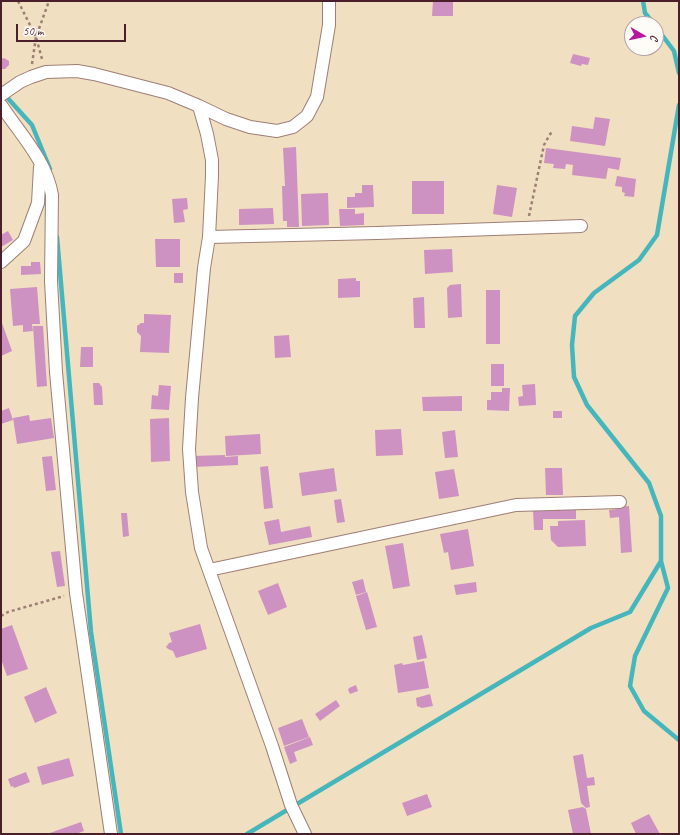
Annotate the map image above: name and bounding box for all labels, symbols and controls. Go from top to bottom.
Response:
scale bar [18,16,128,42]
north arrow [624,16,664,56]
text: 50 m [23,23,43,39]
text: С [648,34,662,41]

